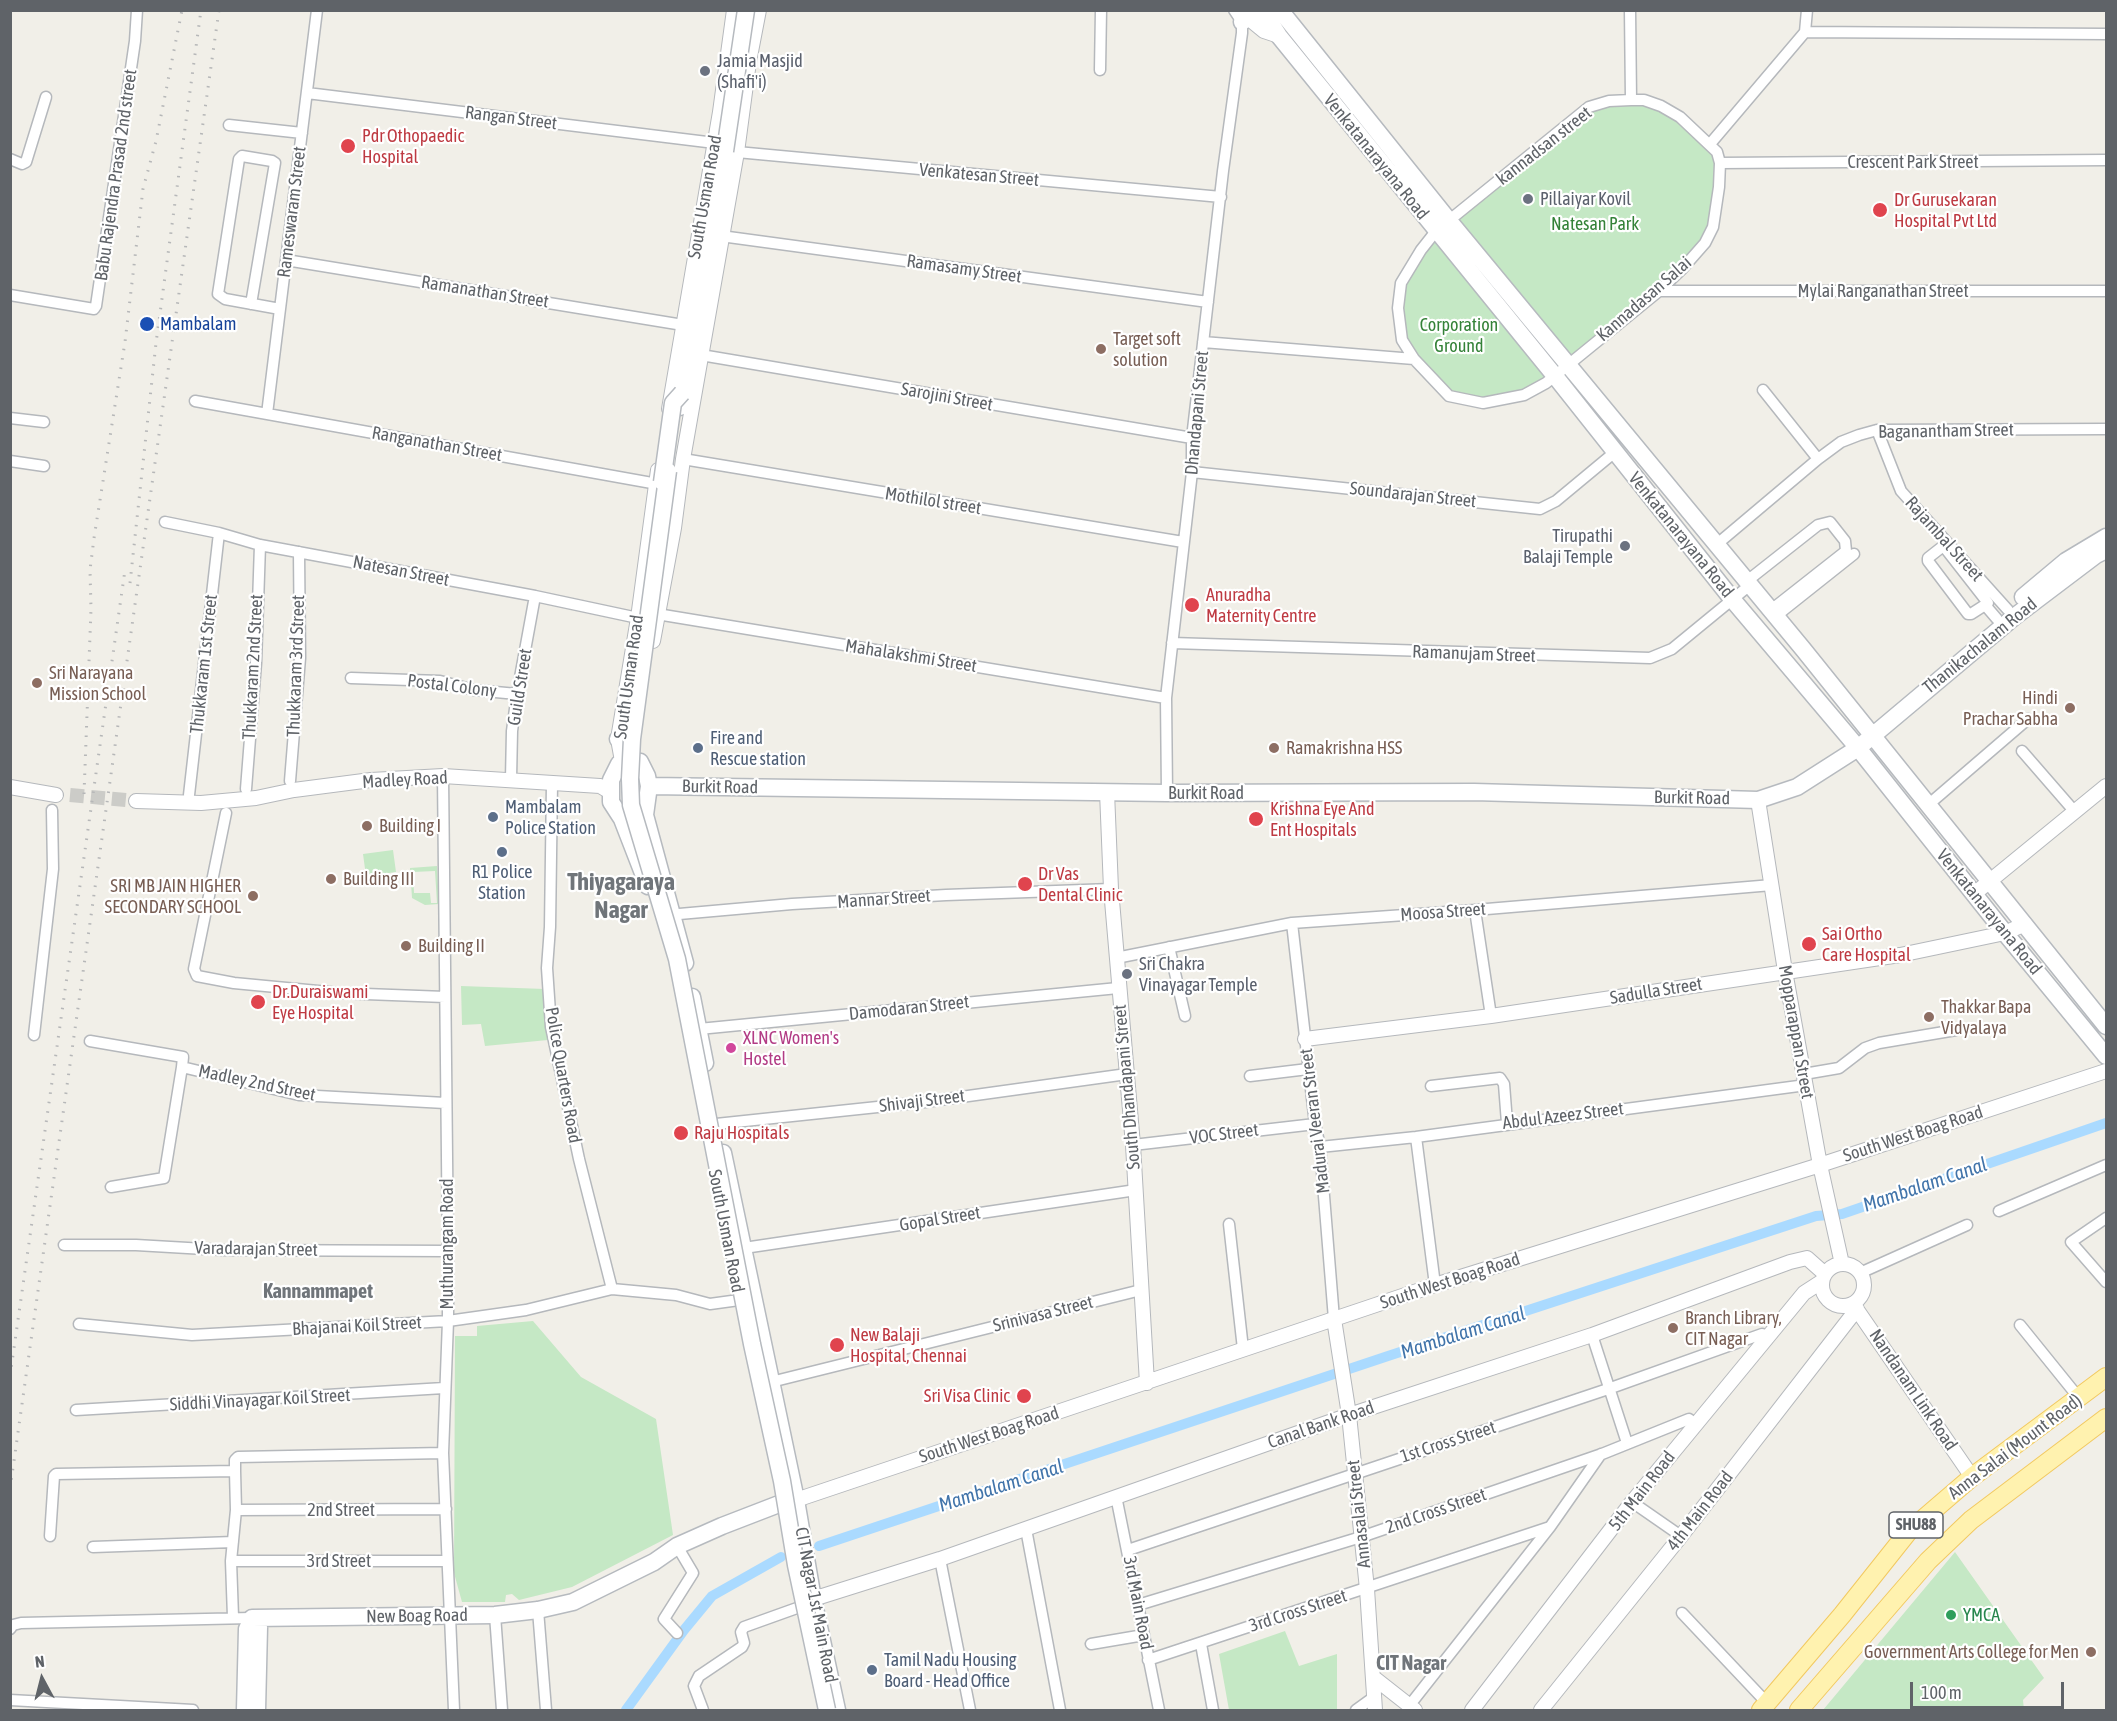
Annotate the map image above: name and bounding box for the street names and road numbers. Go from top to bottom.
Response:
street label: Babu Rajendra Prasad 2nd street [90,68,142,282]
street label: Venkatanarayana Road [1319,90,1433,224]
street label: Rangan Street [464,102,558,134]
street label: kannadsan street [1492,102,1596,190]
street label: South Usman Road [684,134,726,260]
street label: Rameswaram Street [273,145,311,279]
street label: Crescent Park Street [1847,151,1979,173]
street label: Venkatesan Street [918,159,1040,191]
street label: Ramasamy Street [905,250,1023,288]
street label: Kannadasan Salai [1592,252,1696,346]
street label: Ramanathan Street [420,271,550,313]
street label: Mylai Ranganathan Street [1797,280,1969,302]
street label: Dhandapani Street [1181,350,1213,476]
street label: Sarojini Street [899,378,995,416]
street label: Baganantham Street [1878,419,2014,443]
street label: Ranganathan Street [370,422,504,466]
street label: Venkatanarayana Road [1624,468,1738,602]
street label: Soundarajan Street [1349,478,1477,512]
street label: Mothilol street [883,483,983,519]
street label: Rajambal Street [1900,492,1988,586]
street label: Natesan Street [351,551,451,591]
street label: Thukkaram 1st Street [186,593,222,735]
street label: Thanikachalam Road [1919,593,2041,699]
street label: Thukkaram 2nd Street [238,594,268,740]
street label: Thukkaram 3rd Street [283,595,309,737]
street label: South Usman Road [610,614,648,740]
street label: Mahalakshmi Street [844,635,978,677]
street label: Ramanujam Street [1412,641,1536,667]
street label: Guild Street [503,647,537,727]
street label: Postal Colony [406,670,498,702]
street label: Madley Road [362,767,448,793]
street label: Burkit Road [682,776,758,798]
street label: Burkit Road [1168,782,1244,804]
street label: Burkit Road [1654,787,1730,809]
street label: Venkatanarayana Road [1932,845,2046,979]
street label: Mannar Street [837,885,931,913]
street label: Moosa Street [1400,898,1486,926]
street label: Mopparappan Street [1774,963,1818,1101]
street label: Sadulla Street [1608,973,1704,1009]
street label: Damodaran Street [848,991,970,1025]
street label: South Dhandapani Street [1109,1004,1145,1170]
street label: Police Quarters Road [540,1005,586,1145]
street label: Madurai Veeran Street [1295,1047,1335,1195]
street label: Madley 2nd Street [197,1060,317,1106]
street label: Shivaji Street [878,1085,966,1117]
street label: Abdul Azeez Street [1501,1098,1625,1134]
street label: South West Boag Road [1840,1101,1986,1167]
street label: VOC Street [1188,1119,1260,1149]
street label: South Usman Road [703,1168,749,1294]
street label: Muthurangam Road [436,1179,458,1309]
street label: Gopal Street [898,1202,982,1236]
street label: Varadarajan Street [194,1237,318,1261]
street label: South West Boag Road [1377,1248,1523,1314]
street label: Srinivasa Street [991,1291,1095,1337]
street label: Bhajanai Koil Street [292,1312,422,1340]
street label: Nandanam Link Road [1864,1325,1962,1455]
street label: Siddhi Vinayagar Koil Street [169,1384,351,1416]
street label: Anna Salai (Mount Road) [1944,1390,2086,1504]
street label: Canal Bank Road [1265,1397,1377,1453]
street label: South West Boag Road [916,1402,1062,1468]
street label: 1st Cross Street [1398,1416,1498,1468]
street label: 5th Main Road [1604,1447,1680,1535]
street label: Annasalai Street [1343,1459,1375,1569]
street label: 4th Main Road [1662,1467,1738,1555]
street label: 2nd Cross Street [1383,1484,1489,1538]
street label: 2nd Street [307,1499,375,1521]
road number: SHU88 [1889,1512,1943,1538]
street label: CIT Nagar 1st Main Road [790,1525,842,1685]
street label: 3rd Street [307,1550,371,1572]
street label: 3rd Main Road [1118,1554,1158,1652]
street label: 3rd Cross Street [1246,1585,1350,1637]
street label: New Boag Road [366,1604,468,1628]

